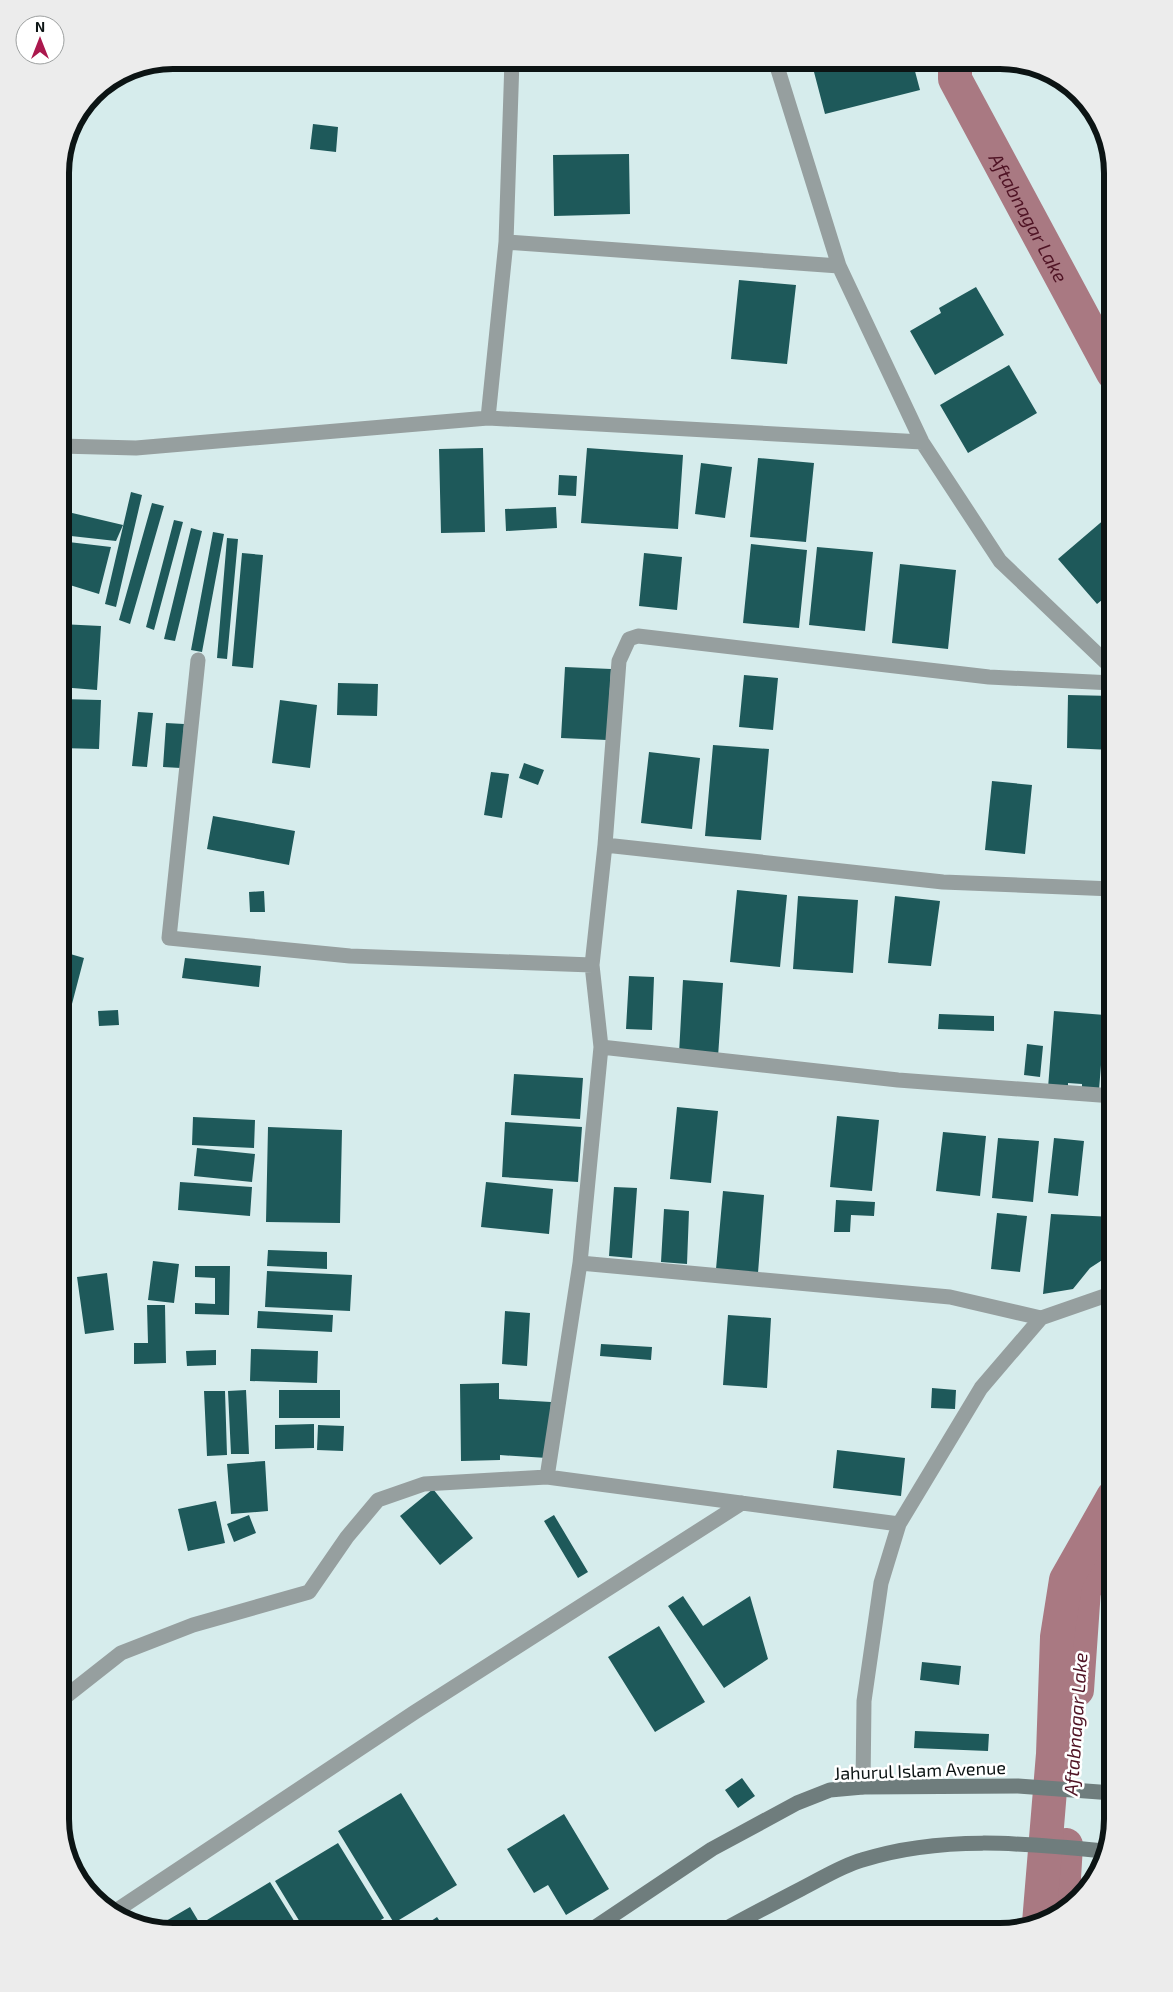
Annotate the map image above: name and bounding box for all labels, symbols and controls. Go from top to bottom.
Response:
north arrow [15,15,65,65]
text: N [35,18,45,35]
water label: Aftabnagar Lake [985,148,1073,286]
water label: Aftabnagar Lake [1058,1652,1091,1797]
street label: Jahurul Islam Avenue [834,1756,1006,1784]

